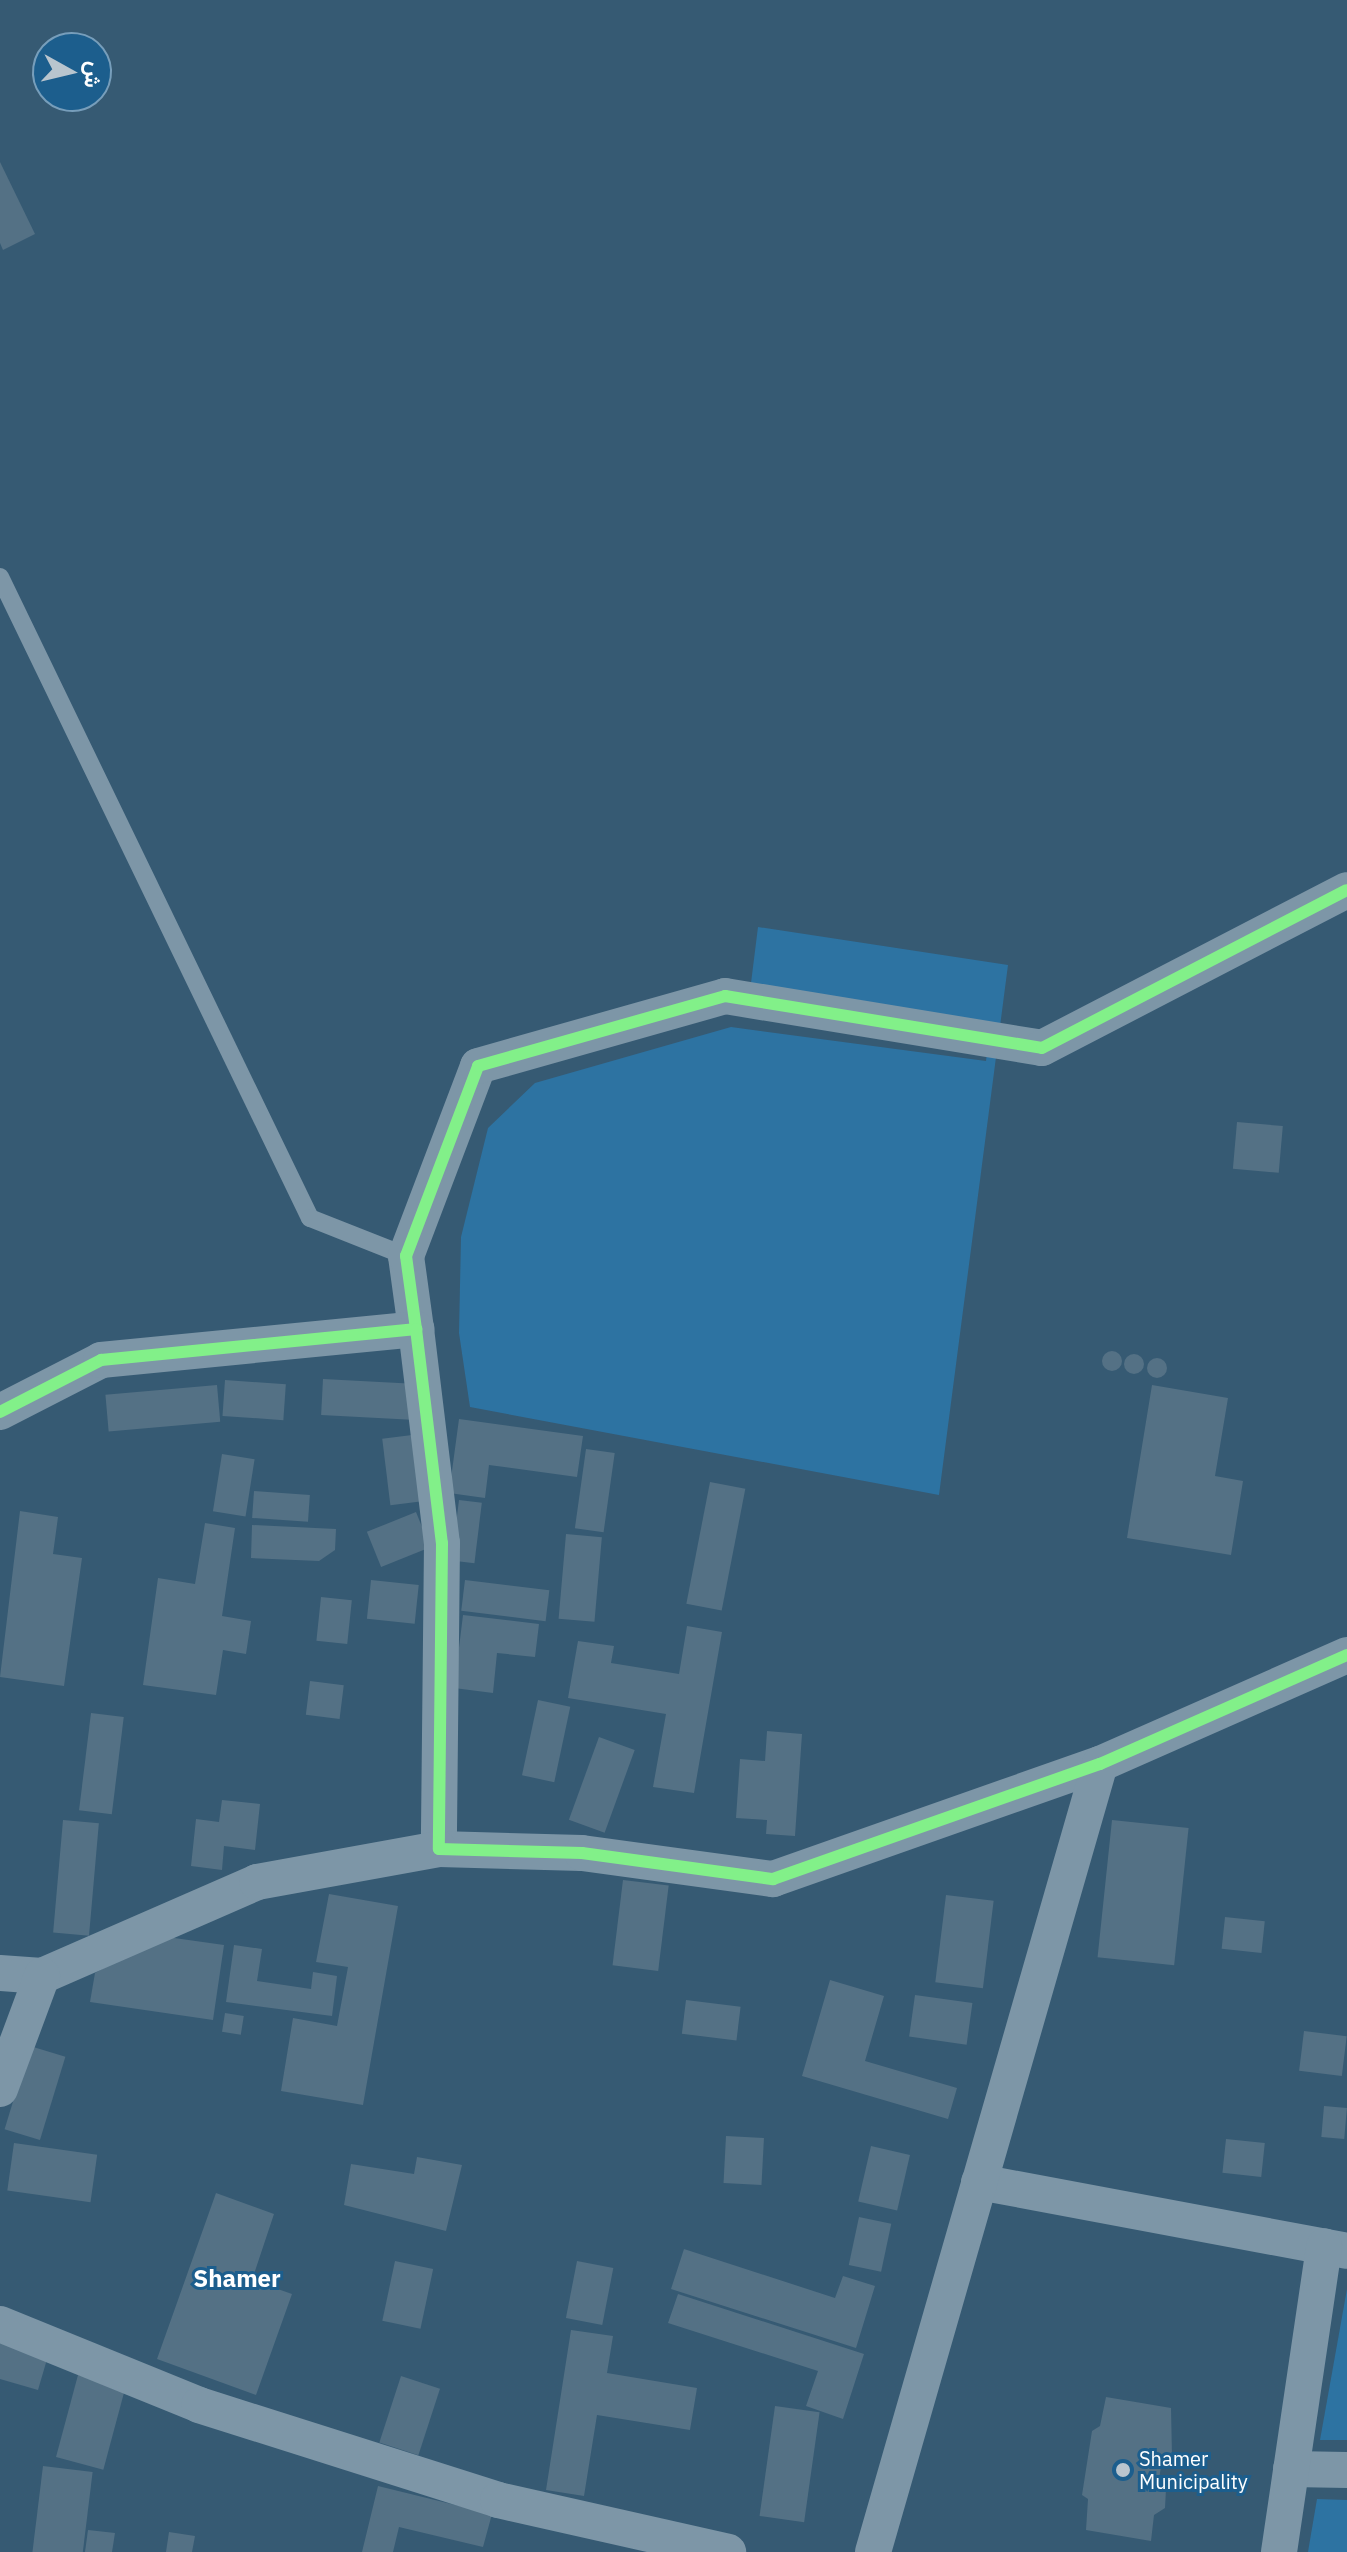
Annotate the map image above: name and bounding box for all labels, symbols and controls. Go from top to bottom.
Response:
north arrow [32,32,112,112]
text: ش [78,60,110,90]
district label: Shamer [193,2265,281,2293]
place label: Shamer Municipality [1139,2446,1248,2493]
marker: Shamer Municipality [1114,2461,1132,2479]

